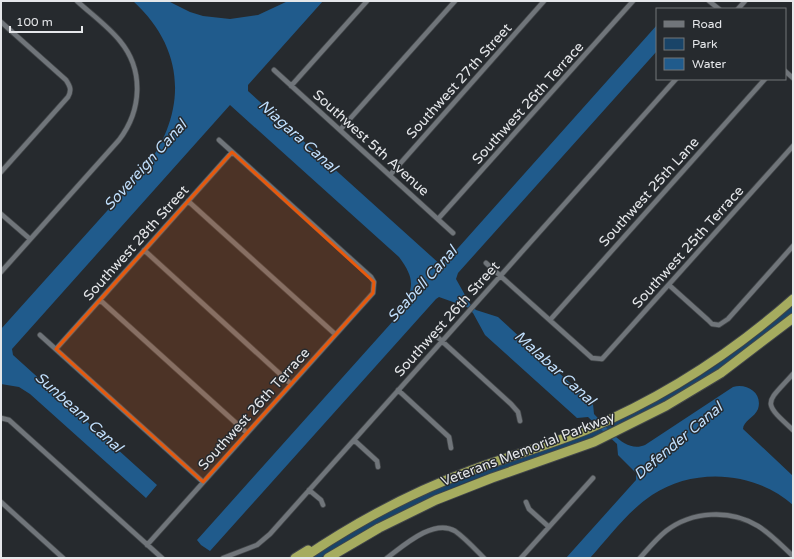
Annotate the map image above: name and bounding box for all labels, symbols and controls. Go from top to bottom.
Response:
scale bar [10,8,82,34]
legend [656,8,786,80]
text: 100 m [16,15,53,29]
text: Road [692,17,722,31]
street label: Southwest 27th Street [403,19,516,142]
text: Park [692,37,718,51]
street label: Southwest 26th Terrace [469,38,587,168]
text: Water [692,57,727,71]
street label: Southwest 5th Avenue [309,86,433,200]
water label: Niagara Canal [255,96,343,178]
water label: Sovereign Canal [100,115,192,214]
street label: Southwest 25th Lane [595,134,703,250]
street label: Southwest 28th Street [80,181,193,304]
street label: Southwest 25th Terrace [629,182,747,312]
water label: Seabell Canal [383,241,462,326]
street label: Southwest 26th Street [391,257,504,380]
water label: Malabar Canal [511,327,601,411]
street label: Southwest 26th Terrace [195,344,313,474]
water label: Sunbeam Canal [32,368,128,458]
water label: Defender Canal [630,397,728,483]
street label: Veterans Memorial Parkway [439,408,618,490]

